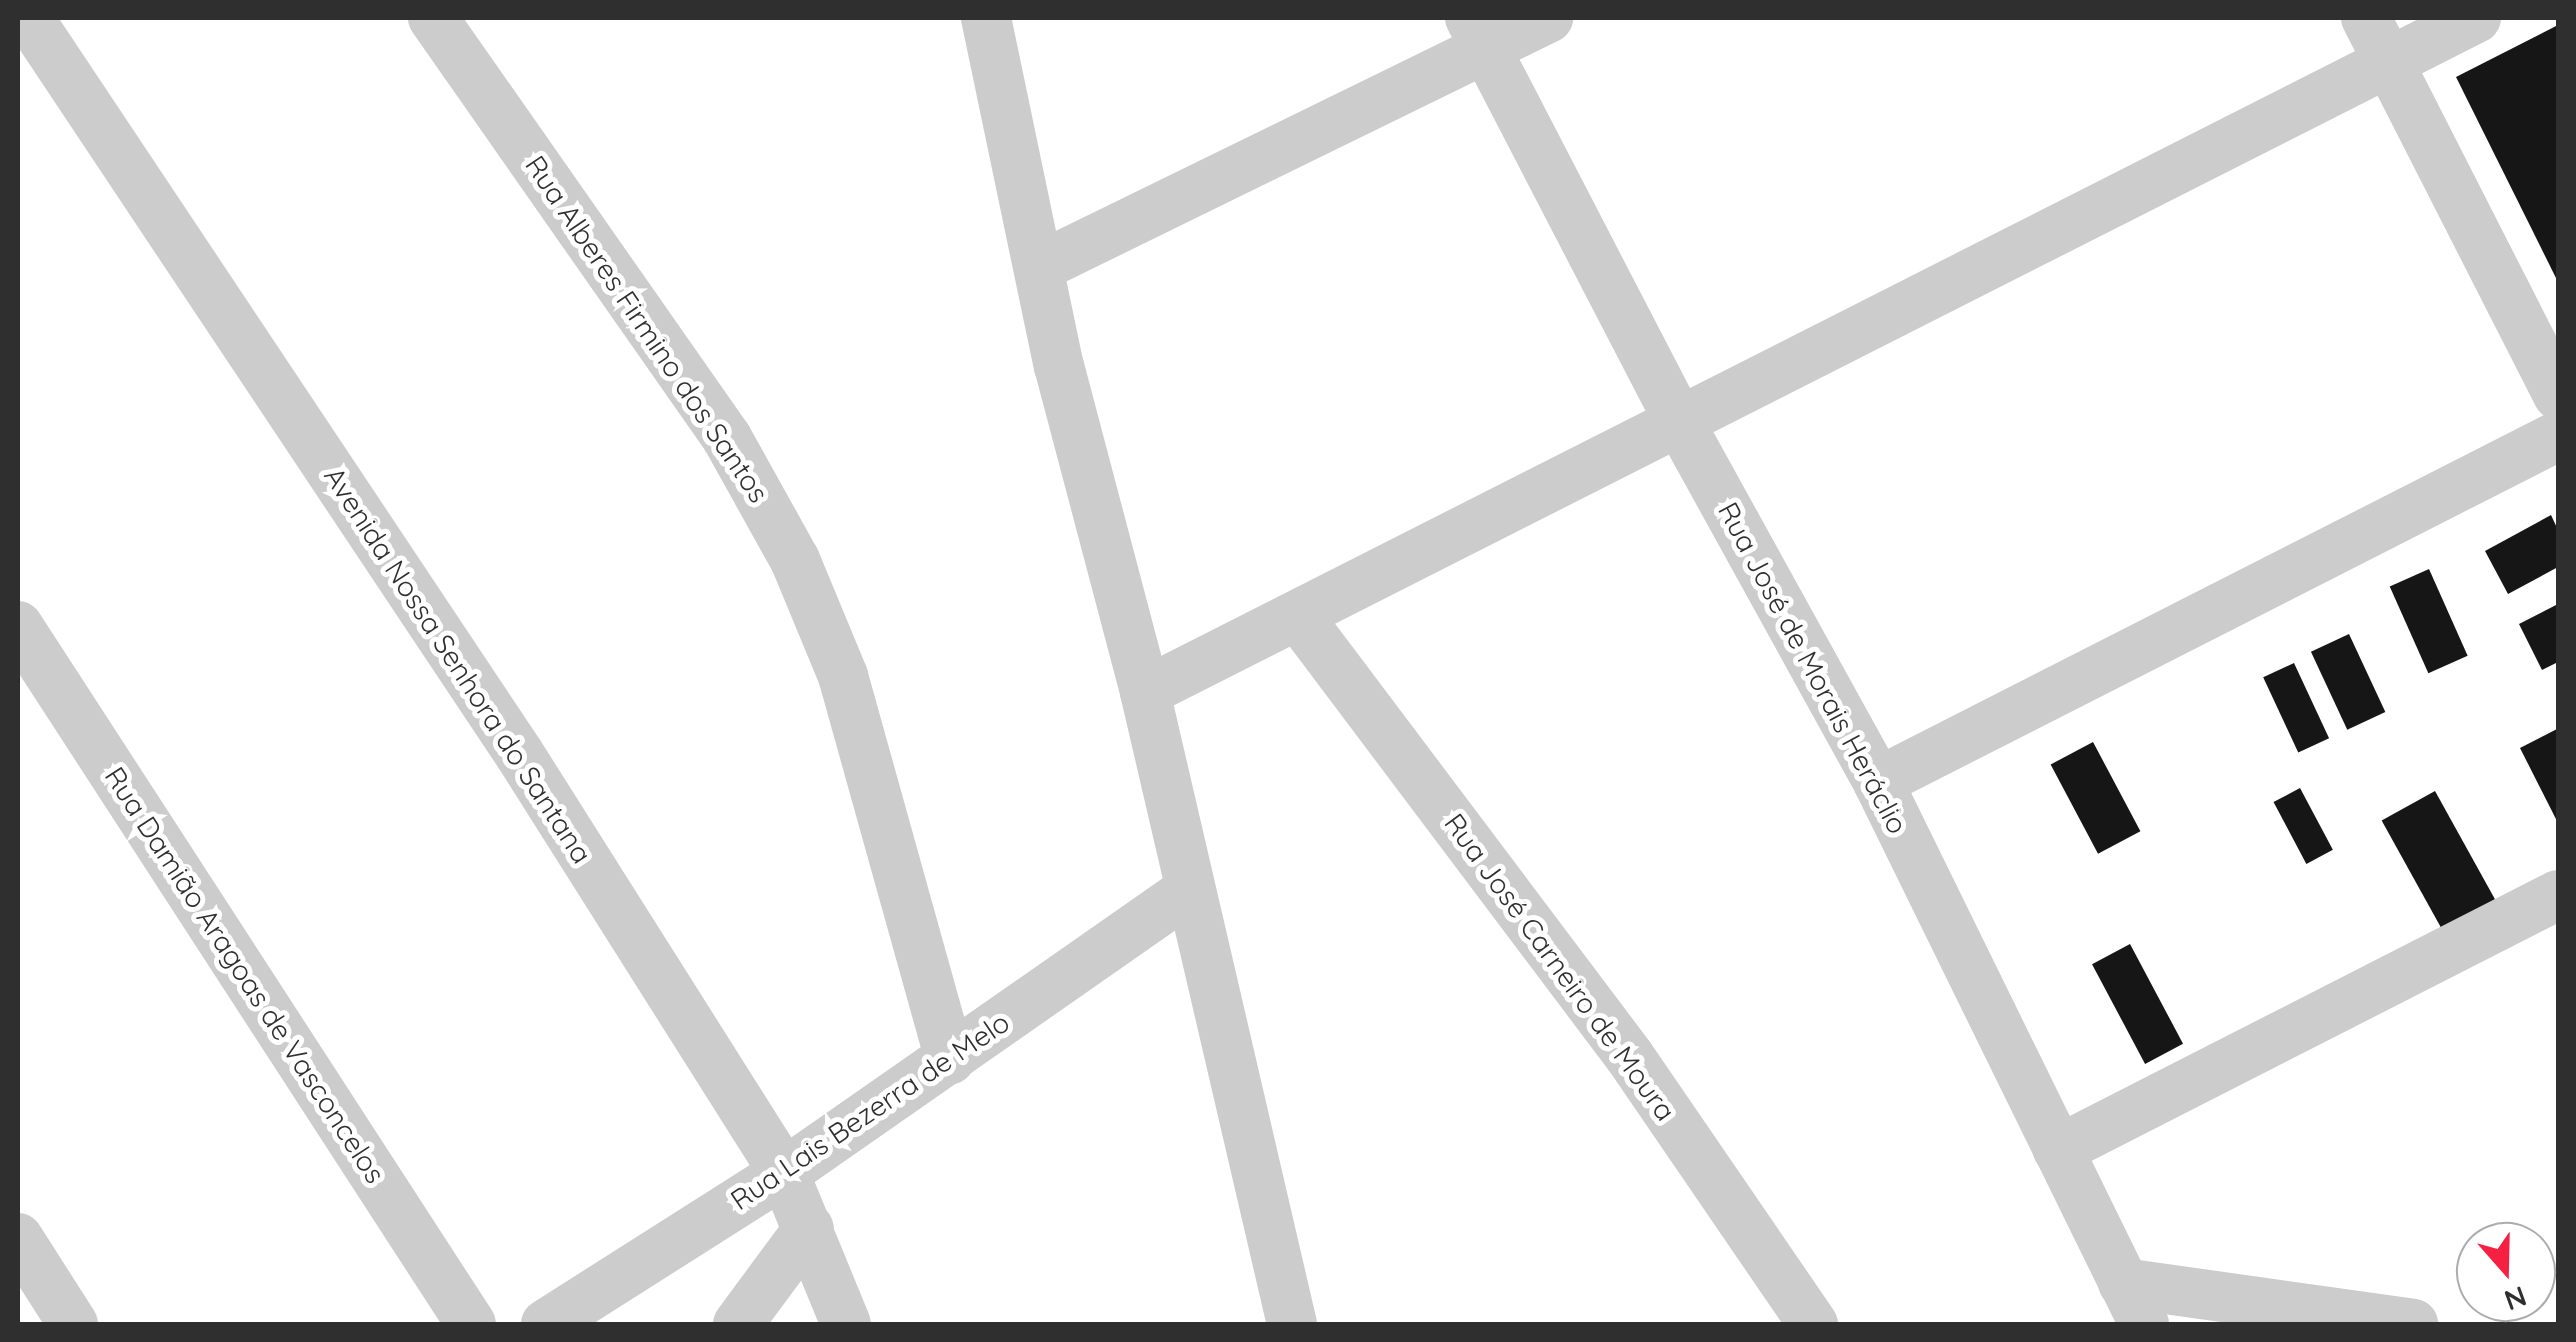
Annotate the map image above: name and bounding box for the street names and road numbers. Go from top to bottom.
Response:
street label: Rua Alberes Firmino dos Santos [518,149,776,509]
street label: Avenida Nossa Senhora do Santana [317,461,599,869]
street label: Rua José de Morais Heráclio [1711,497,1915,839]
street label: Rua Damião Aragoas de Vasconcelos [98,761,392,1189]
street label: Rua José Carneiro de Moura [1437,807,1683,1127]
street label: Rua Lais Bezerra de Melo [724,1005,1016,1217]

